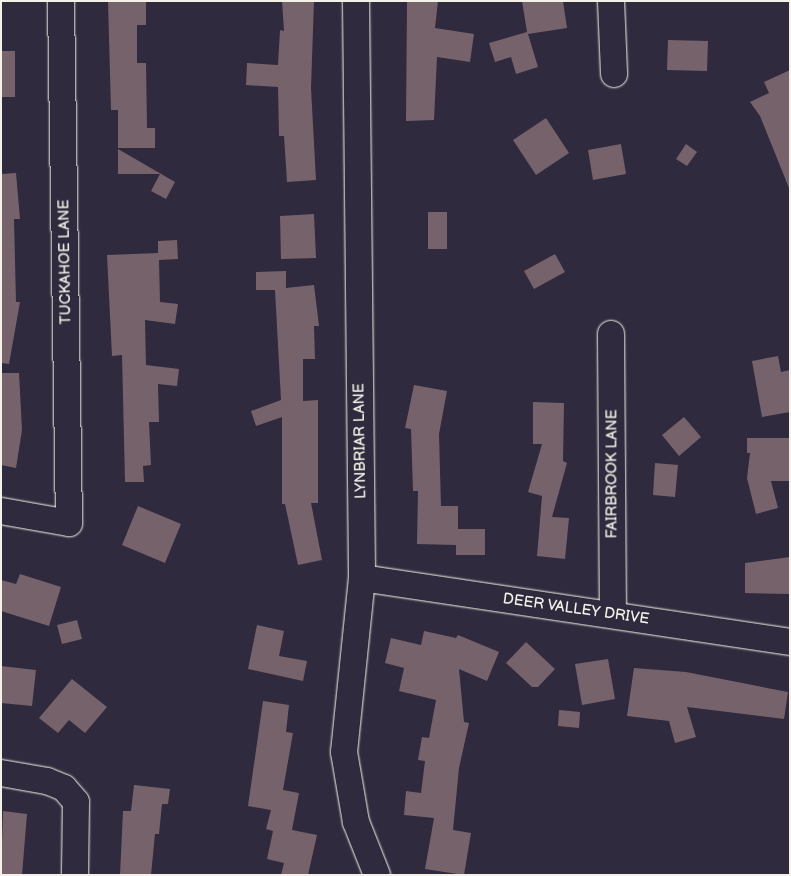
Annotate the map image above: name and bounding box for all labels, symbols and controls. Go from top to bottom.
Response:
street label: TUCKAHOE LANE [55,199,75,325]
street label: LYNBRIAR LANE [350,383,370,499]
street label: FAIRBROOK LANE [603,409,621,539]
street label: DEER VALLEY DRIVE [501,590,651,628]

